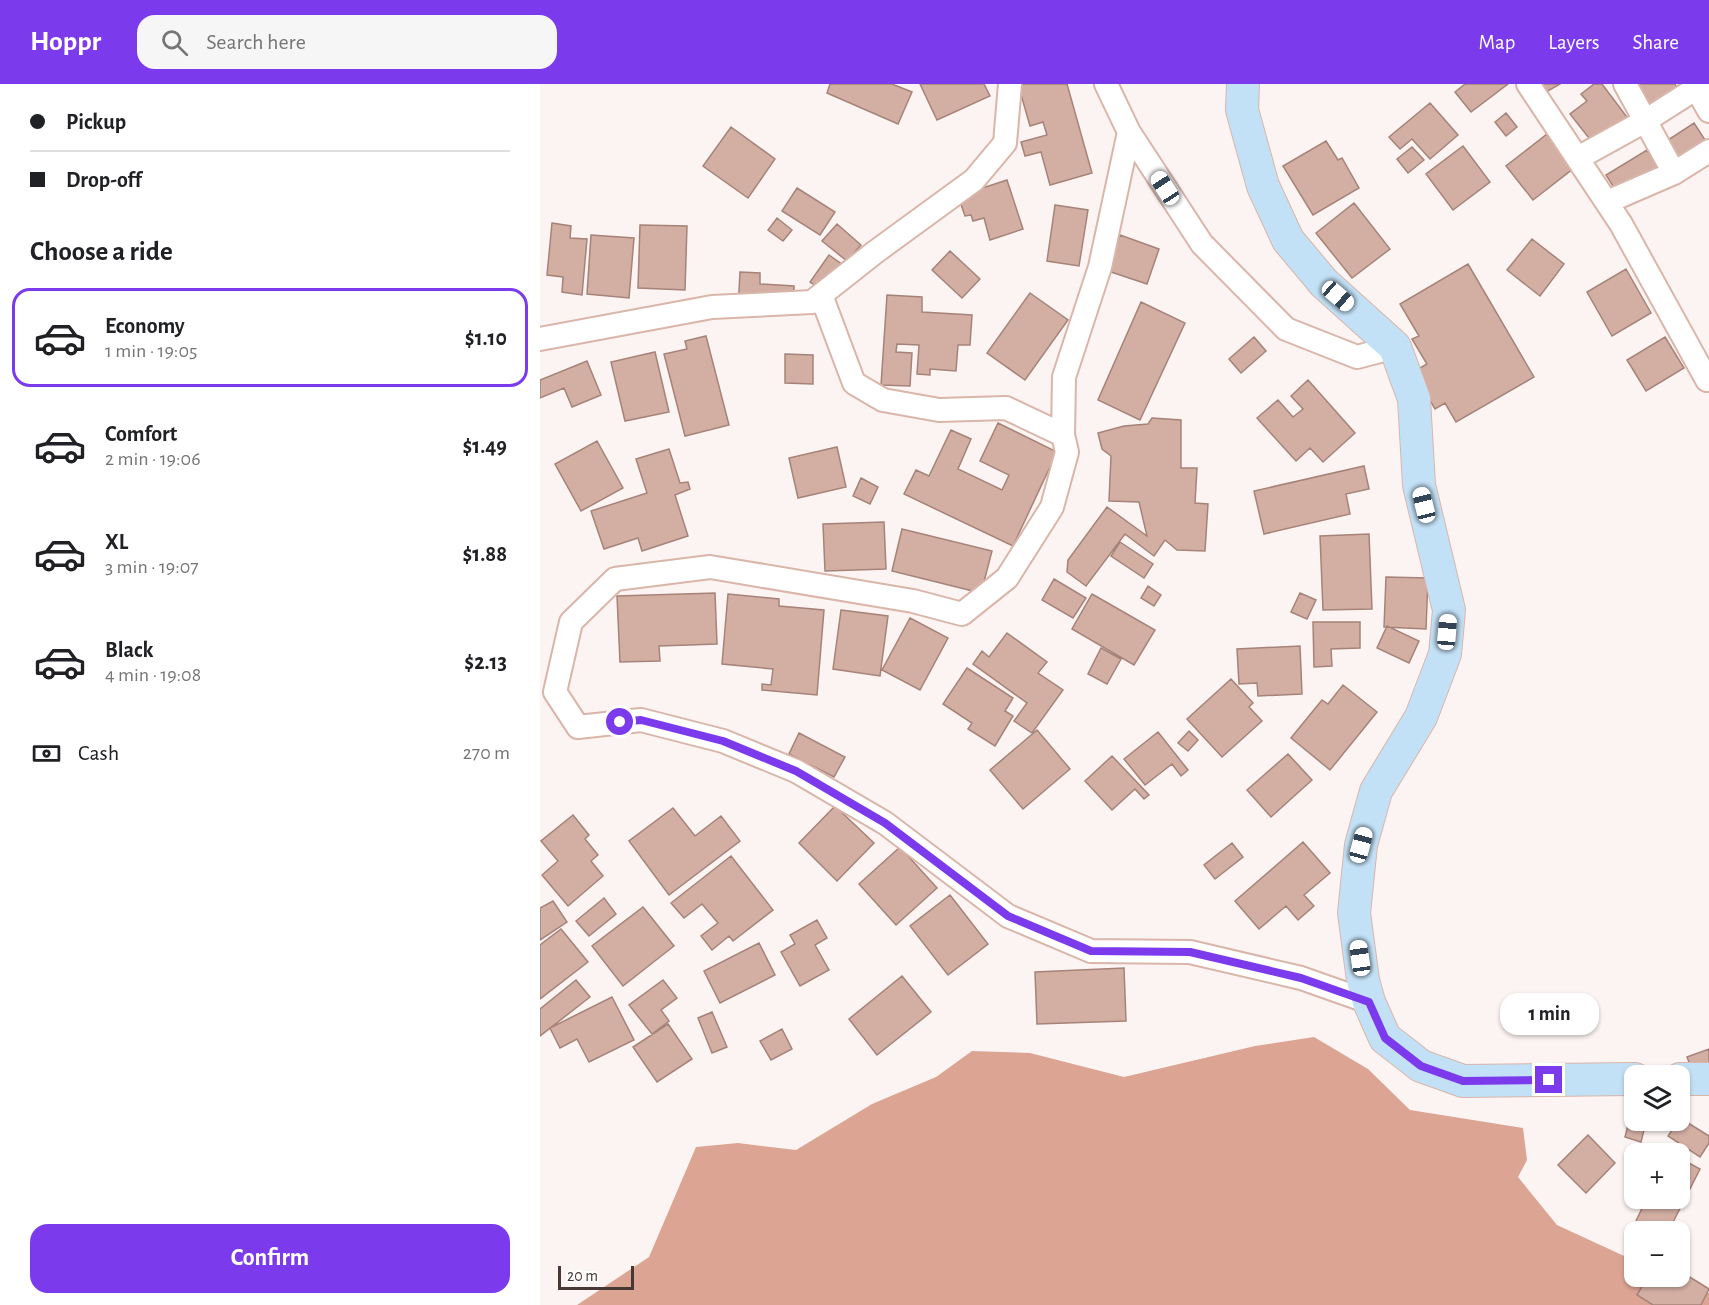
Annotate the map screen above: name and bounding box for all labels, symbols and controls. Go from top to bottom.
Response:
search box [137,15,557,69]
icon: search [158,26,191,59]
text: Hoppr [30,28,101,56]
text: Search here [206,31,306,53]
text: Map [1479,32,1515,53]
text: Layers [1548,32,1599,53]
text: Share [1632,32,1679,53]
text: Pickup [66,111,126,133]
car [1148,168,1182,208]
text: Drop-off [66,169,142,191]
text: Choose a ride [30,238,173,265]
car [1319,277,1357,315]
icon: car [33,311,87,365]
text: Economy [105,315,185,337]
text: $1.10 [465,327,507,349]
text: 1 min · 19:05 [105,341,197,361]
icon: car [33,419,87,473]
text: Comfort [105,423,177,445]
text: $1.49 [462,435,507,457]
text: 2 min · 19:06 [105,449,201,469]
car [1411,485,1437,525]
icon: car [33,527,87,581]
text: XL [105,531,128,553]
text: $1.88 [462,543,507,565]
text: 3 min · 19:07 [105,557,199,577]
car [1436,613,1458,651]
icon: car [33,635,87,689]
text: Black [105,639,153,661]
text: $2.13 [464,651,507,673]
text: 4 min · 19:08 [105,665,201,685]
route start [606,708,633,735]
icon: cash [30,737,63,770]
text: Cash [78,742,119,764]
text: 270 m [463,743,510,763]
car [1348,825,1374,865]
car [1349,939,1371,977]
callout: 1 min [1500,993,1598,1035]
text: 1 min [1528,1004,1571,1024]
map controls [1624,1065,1690,1287]
button: layers [1624,1065,1690,1131]
route end [1535,1066,1562,1093]
button: + [1624,1143,1690,1209]
button: − [1624,1221,1690,1287]
button: Confirm [30,1224,510,1293]
scale bar [558,1263,634,1290]
text: 20 m [567,1268,598,1284]

